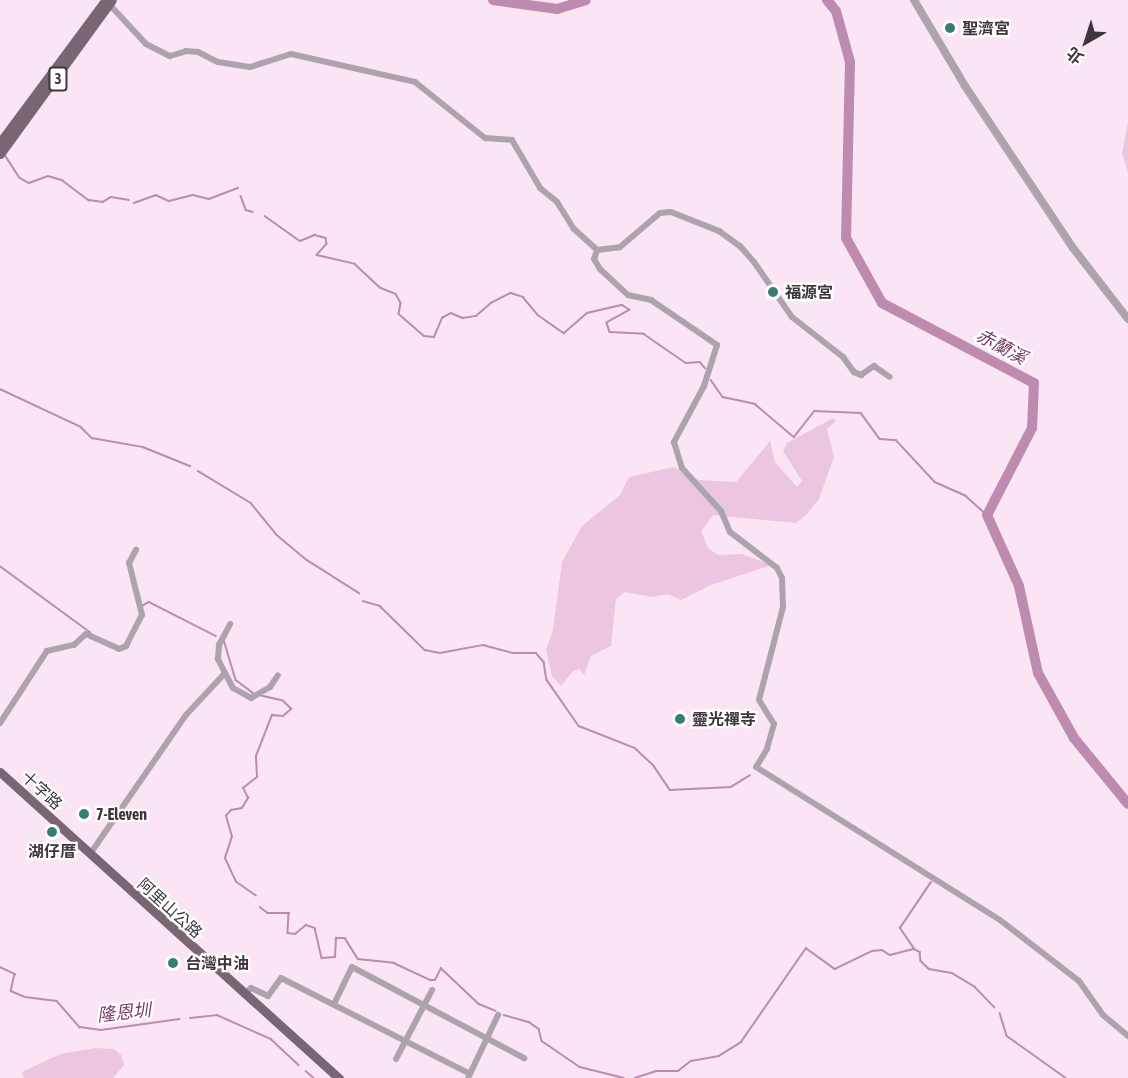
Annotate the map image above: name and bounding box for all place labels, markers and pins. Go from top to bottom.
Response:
place label: 聖濟宮 [962,18,1010,38]
marker: 聖濟宮 [943,21,957,35]
place label: 福源宮 [785,282,833,302]
marker: 福源宮 [766,285,780,299]
place label: 靈光禪寺 [692,709,756,729]
marker: 靈光禪寺 [673,712,687,726]
place label: 7-Eleven [96,804,147,824]
marker: 7-Eleven [77,807,91,821]
marker: 湖仔厝 [45,825,59,839]
place label: 湖仔厝 [28,841,76,861]
place label: 台灣中油 [185,953,249,973]
marker: 台灣中油 [166,956,180,970]

